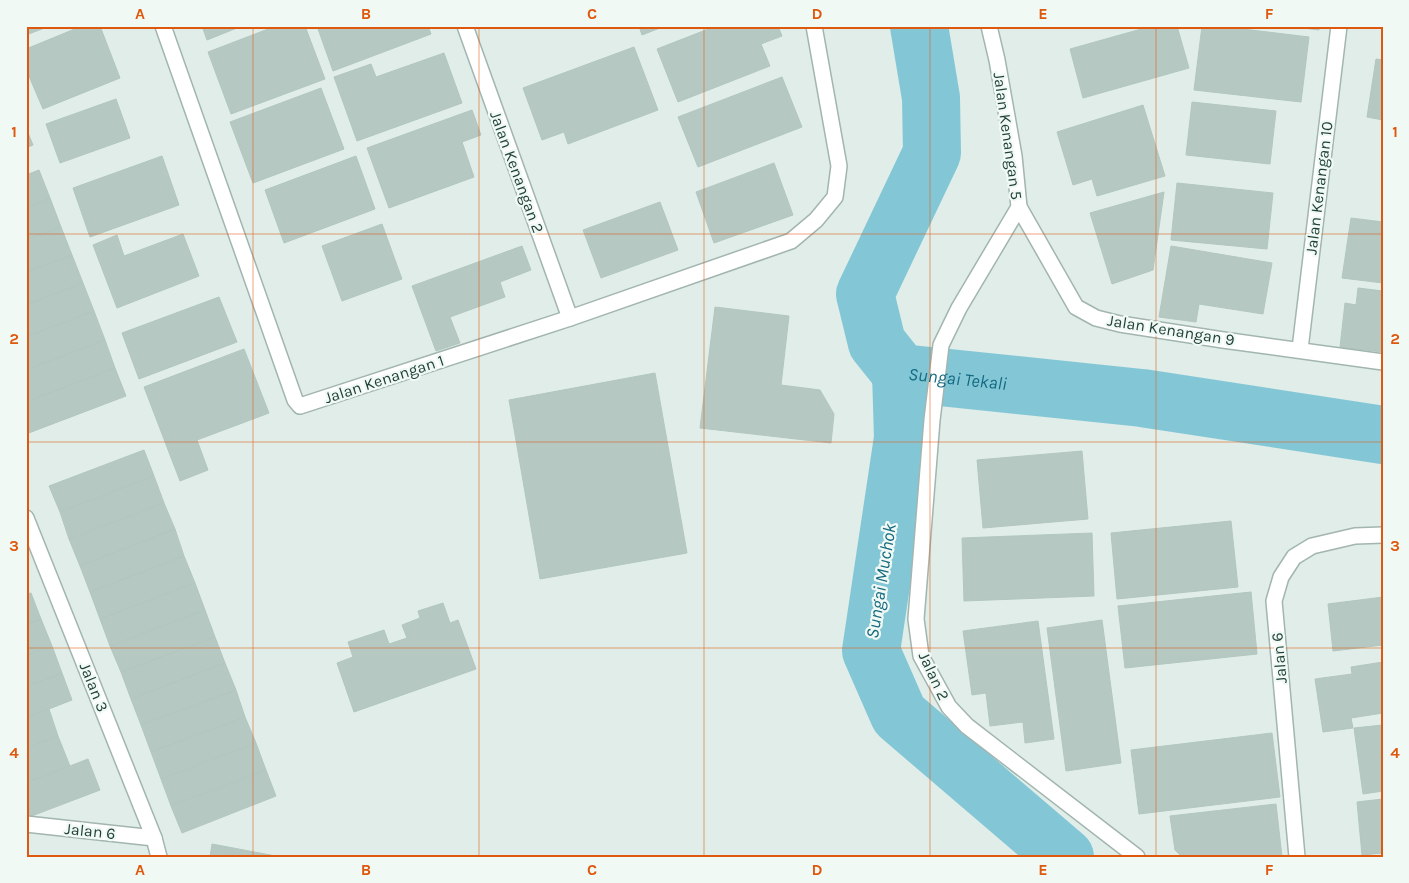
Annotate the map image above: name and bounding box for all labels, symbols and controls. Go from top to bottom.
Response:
text: A [135,4,145,23]
text: B [361,4,371,23]
text: C [587,4,597,23]
text: D [812,4,823,23]
text: E [1038,4,1048,23]
text: F [1265,4,1274,23]
street label: Jalan Kenangan 5 [990,71,1026,201]
street label: Jalan Kenangan 2 [486,108,548,236]
street label: Jalan Kenangan 10 [1301,120,1337,256]
text: 1 [11,122,17,141]
text: 1 [1392,122,1398,141]
street label: Jalan Kenangan 9 [1106,311,1236,349]
text: 2 [9,329,19,348]
text: 2 [1390,329,1400,348]
street label: Jalan Kenangan 1 [322,351,446,407]
water label: Sungai Tekali [907,363,1008,395]
water label: Sungai Muchok [861,521,901,640]
text: 3 [9,536,19,555]
text: 3 [1390,536,1400,555]
street label: Jalan 6 [1267,632,1291,684]
street label: Jalan 2 [915,649,953,703]
street label: Jalan 3 [76,660,112,714]
text: 4 [9,743,19,762]
text: 4 [1390,743,1400,762]
street label: Jalan 6 [64,819,116,843]
text: A [135,860,145,879]
text: B [361,860,371,879]
text: C [587,860,597,879]
text: D [812,860,823,879]
text: E [1038,860,1048,879]
text: F [1265,860,1274,879]

